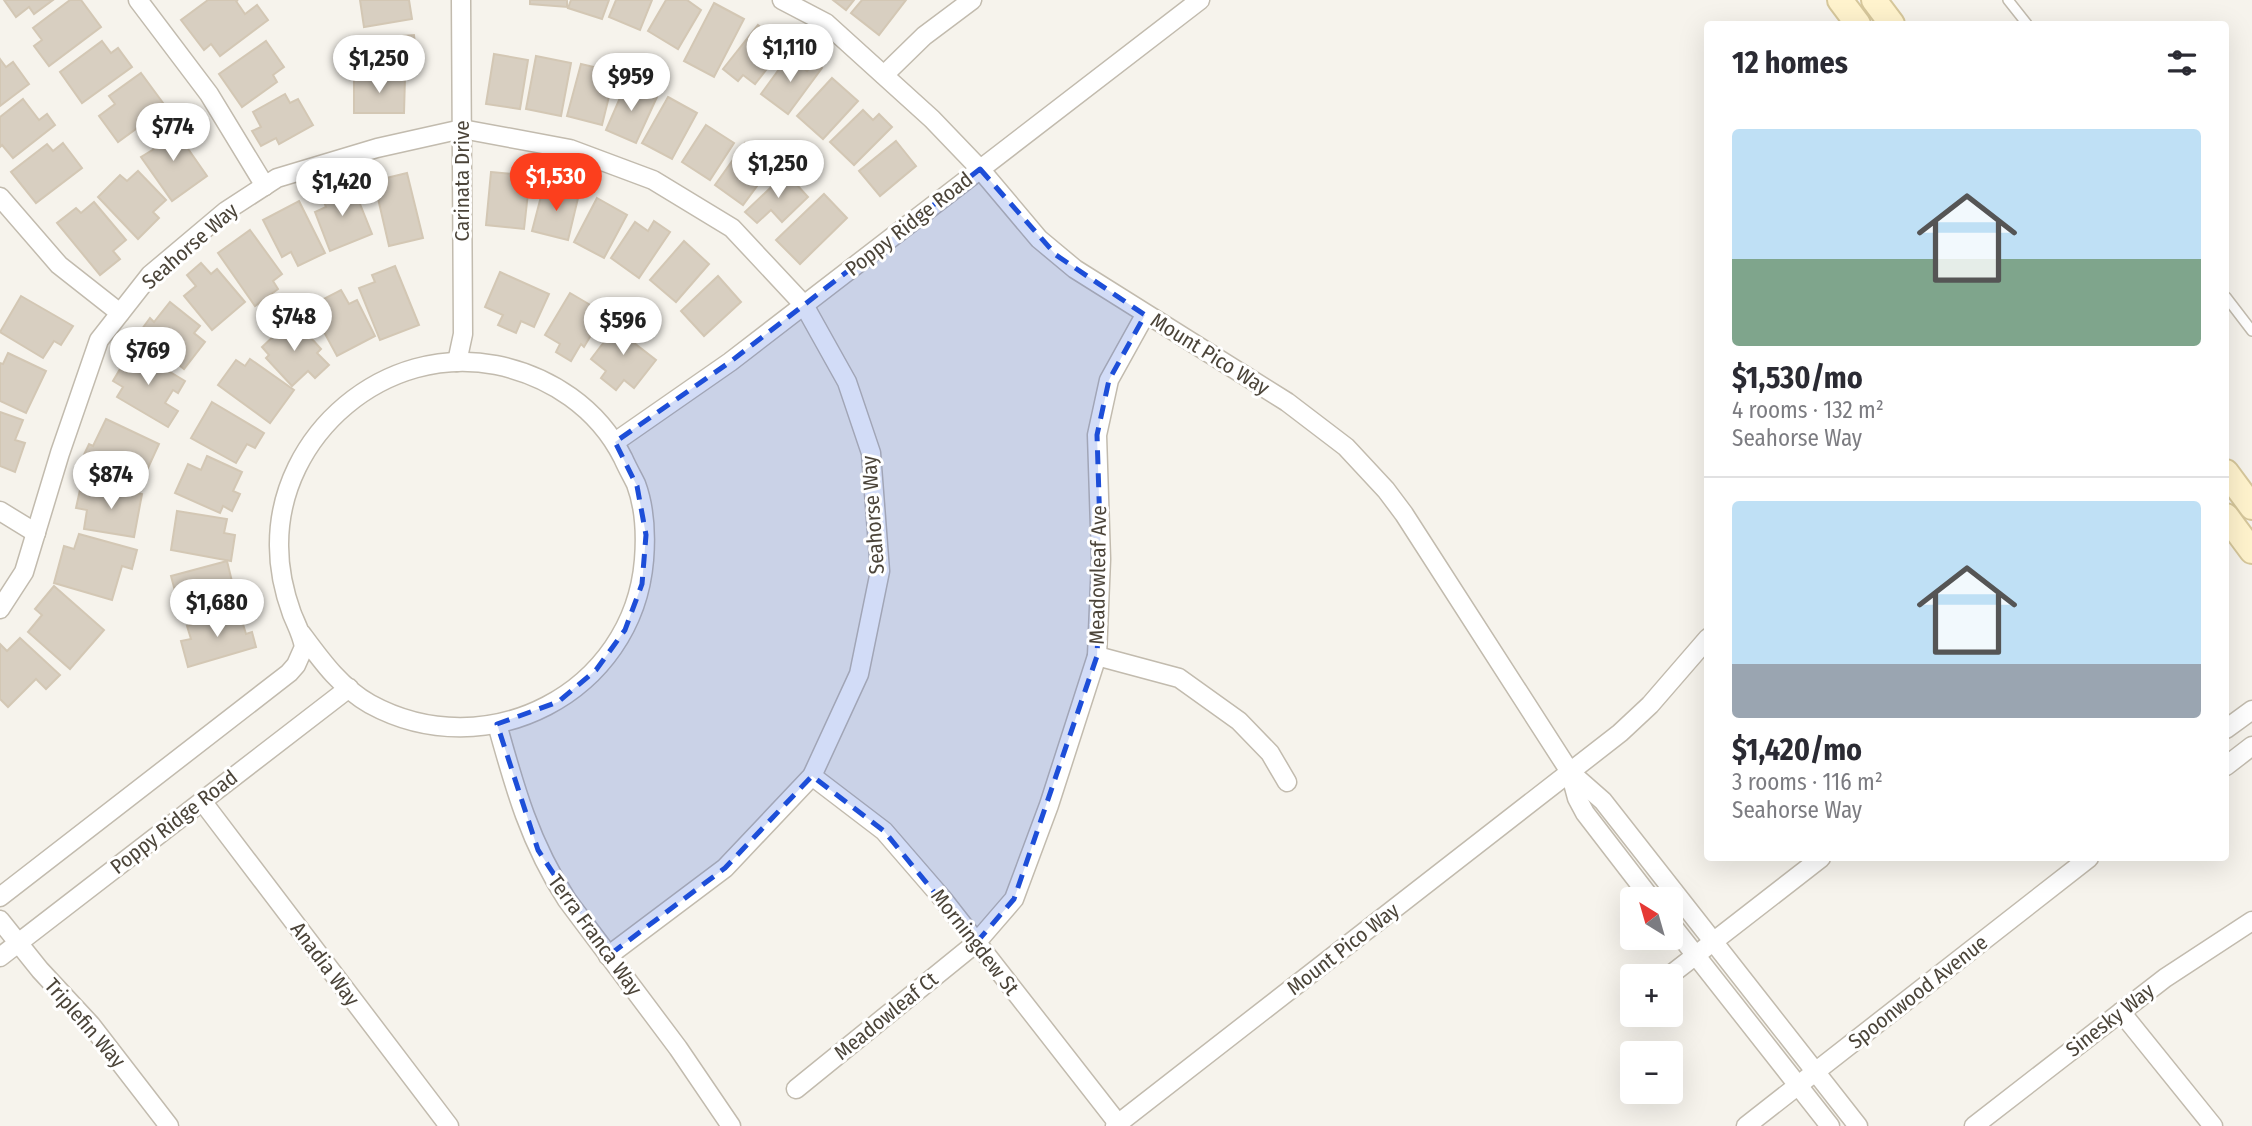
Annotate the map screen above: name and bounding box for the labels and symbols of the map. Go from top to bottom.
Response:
pin: $1,110 [733,24,847,84]
pin: $1,250 [322,36,436,95]
pin: $959 [590,54,672,113]
pin: $774 [132,104,214,163]
street label: Carinata Drive [449,120,475,242]
pin: $1,250 [721,140,835,200]
pin: $1,530 [499,154,613,213]
pin: $1,420 [285,158,399,218]
street label: Poppy Ridge Road [840,166,978,282]
street label: Seahorse Way [137,197,244,295]
pin: $748 [253,294,335,353]
pin: $596 [582,298,664,357]
street label: Mount Pico Way [1146,307,1275,401]
pin: $769 [107,328,189,387]
pin: $874 [70,452,152,511]
street label: Seahorse Way [856,454,890,575]
street label: Meadowleaf Ave [1084,505,1112,645]
pin: $1,680 [160,580,274,639]
street label: Poppy Ridge Road [105,764,243,880]
street label: Terra Franca Way [542,869,648,1001]
street label: Morningdew St [925,884,1025,1000]
north arrow [1620,887,1684,950]
street label: Mount Pico Way [1282,897,1405,1001]
street label: Anadia Way [285,917,365,1012]
street label: Spoonwood Avenue [1843,929,1993,1055]
street label: Meadowleaf Ct [829,966,943,1066]
street label: Triplefin Way [39,973,131,1074]
street label: Sinesky Way [2061,977,2160,1062]

